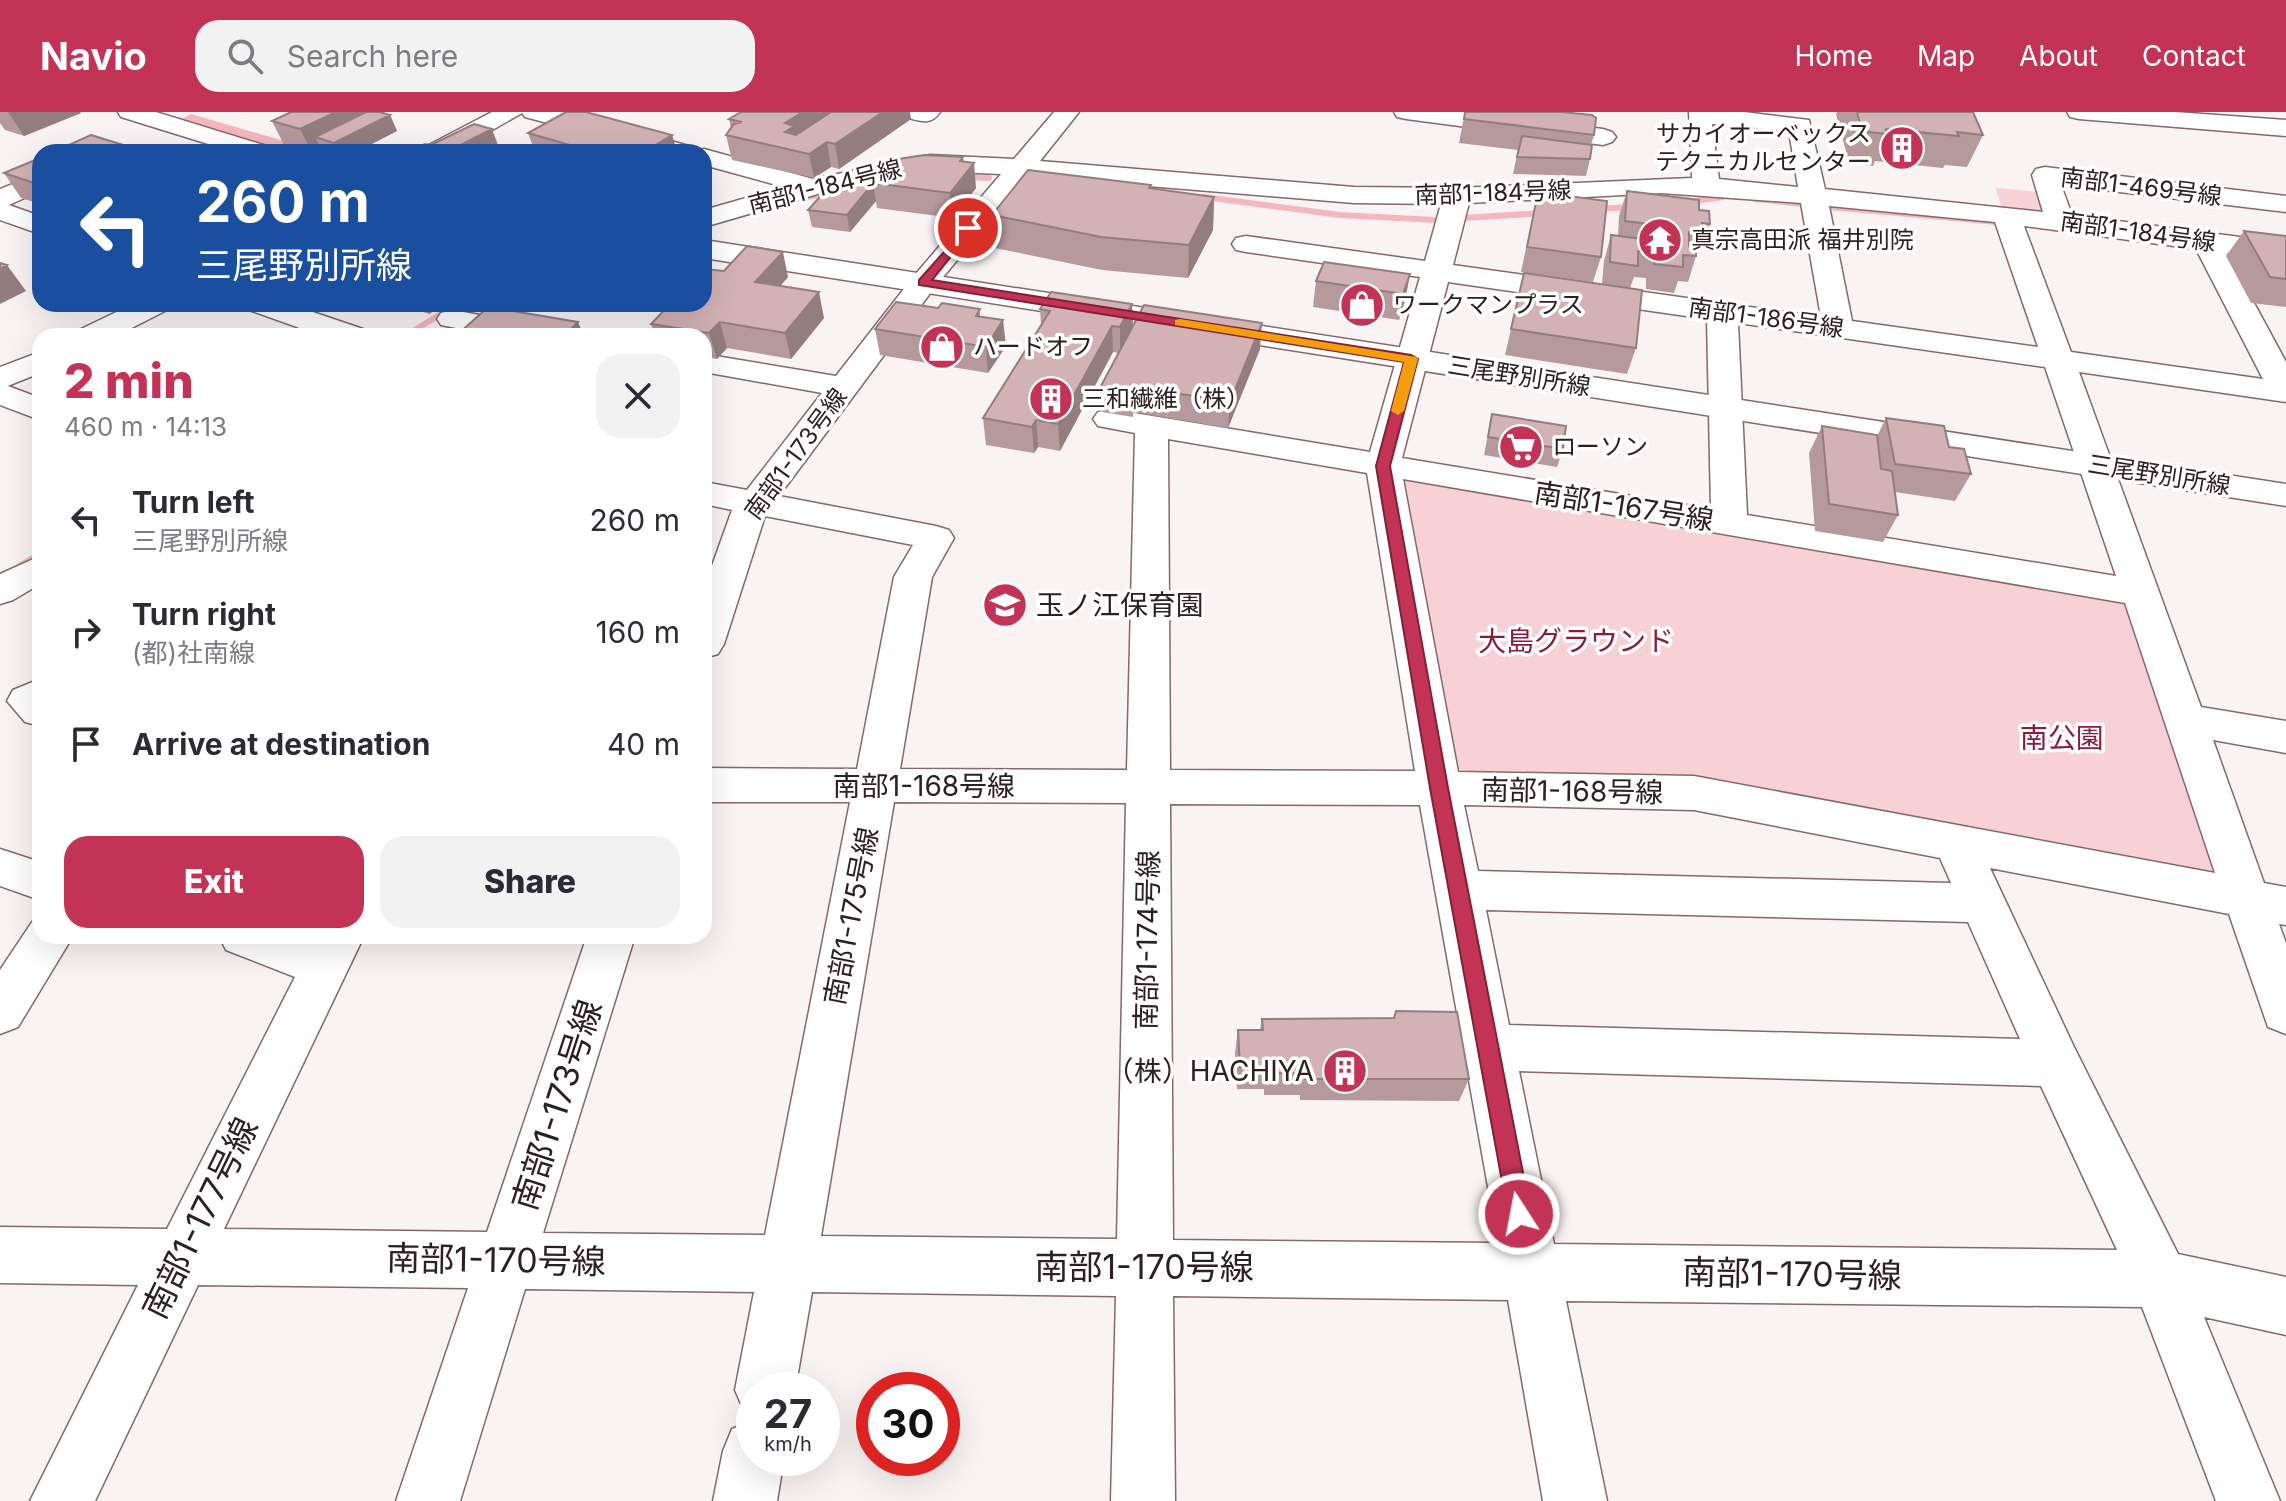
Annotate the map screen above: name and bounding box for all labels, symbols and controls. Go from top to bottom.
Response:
search box [195,20,755,92]
text: Navio [40,33,147,79]
icon: search [223,34,267,78]
text: Search here [287,38,458,74]
text: Home [1794,39,1873,73]
text: Map [1917,39,1975,73]
text: About [2019,39,2098,73]
text: Contact [2142,39,2246,73]
place label: サカイオーベックス テクニカルセンター [1655,119,1871,176]
building icon: サカイオーベックス テクニカルセンター [1878,124,1926,172]
street label: 南部1-184号線 [745,153,905,220]
street label: 南部1-469号線 [2059,162,2223,211]
text: 260 m [196,168,370,236]
street label: 南部1-184号線 [1414,175,1572,210]
icon: left [64,176,168,280]
pin [934,194,1002,262]
icon: arrive [946,206,990,250]
street label: 南部1-184号線 [2058,206,2218,257]
temple icon: 真宗高田派 福井別院 [1636,216,1684,264]
place label: 真宗高田派 福井別院 [1691,225,1914,254]
text: 三尾野別所線 [196,243,412,287]
shop icon: ワークマンプラス [1338,281,1386,329]
place label: ワークマンプラス [1393,290,1584,319]
street label: 南部1-186号線 [1687,292,1845,343]
shop icon: ハードオフ [918,323,966,371]
place label: ハードオフ [973,332,1093,361]
street label: 三尾野別所線 [1446,350,1592,401]
text: 2 min [64,351,194,410]
button: close [596,354,680,438]
building icon: 三和繊維（株） [1027,375,1075,423]
street label: 南部1-173号線 [738,383,853,525]
place label: 三和繊維（株） [1082,384,1250,413]
text: 460 m · 14:13 [64,411,227,442]
supermarket icon: ローソン [1497,423,1545,471]
place label: ローソン [1552,432,1648,461]
street label: 三尾野別所線 [2086,449,2232,500]
street label: 南部1-167号線 [1532,475,1716,537]
text: Turn left [132,484,254,520]
icon: left [64,498,108,542]
text: 260 m [589,502,680,538]
text: 三尾野別所線 [132,525,288,556]
school or university icon: 玉ノ江保育園 [981,581,1029,629]
place label: 玉ノ江保育園 [1036,588,1204,622]
text: Turn right [132,596,276,632]
icon: right [64,610,108,654]
text: 160 m [596,614,680,650]
park label: 大島グラウンド [1478,624,1674,658]
text: (都)社南線 [132,637,255,668]
park label: 南公園 [2020,721,2104,755]
icon: arrive [64,722,108,766]
text: Arrive at destination [132,726,430,762]
text: 40 m [607,726,680,762]
street label: 南部1-168号線 [833,769,1015,803]
street label: 南部1-168号線 [1481,772,1663,810]
street label: 南部1-175号線 [817,824,885,1008]
button: Exit [64,836,364,928]
button: Share [380,836,680,928]
street label: 南部1-174号線 [1128,850,1166,1030]
street label: 南部1-173号線 [503,994,610,1215]
building icon: （株）HACHIYA [1321,1047,1369,1095]
place label: （株）HACHIYA [1106,1054,1314,1088]
street label: 南部1-177号線 [133,1111,266,1325]
position arrow [1477,1172,1561,1256]
street label: 南部1-170号線 [386,1237,606,1282]
street label: 南部1-170号線 [1034,1246,1254,1287]
street label: 南部1-170号線 [1682,1251,1902,1296]
speed limit sign: 30 [856,1372,960,1476]
text: 27 [764,1389,812,1438]
text: km/h [764,1432,812,1456]

